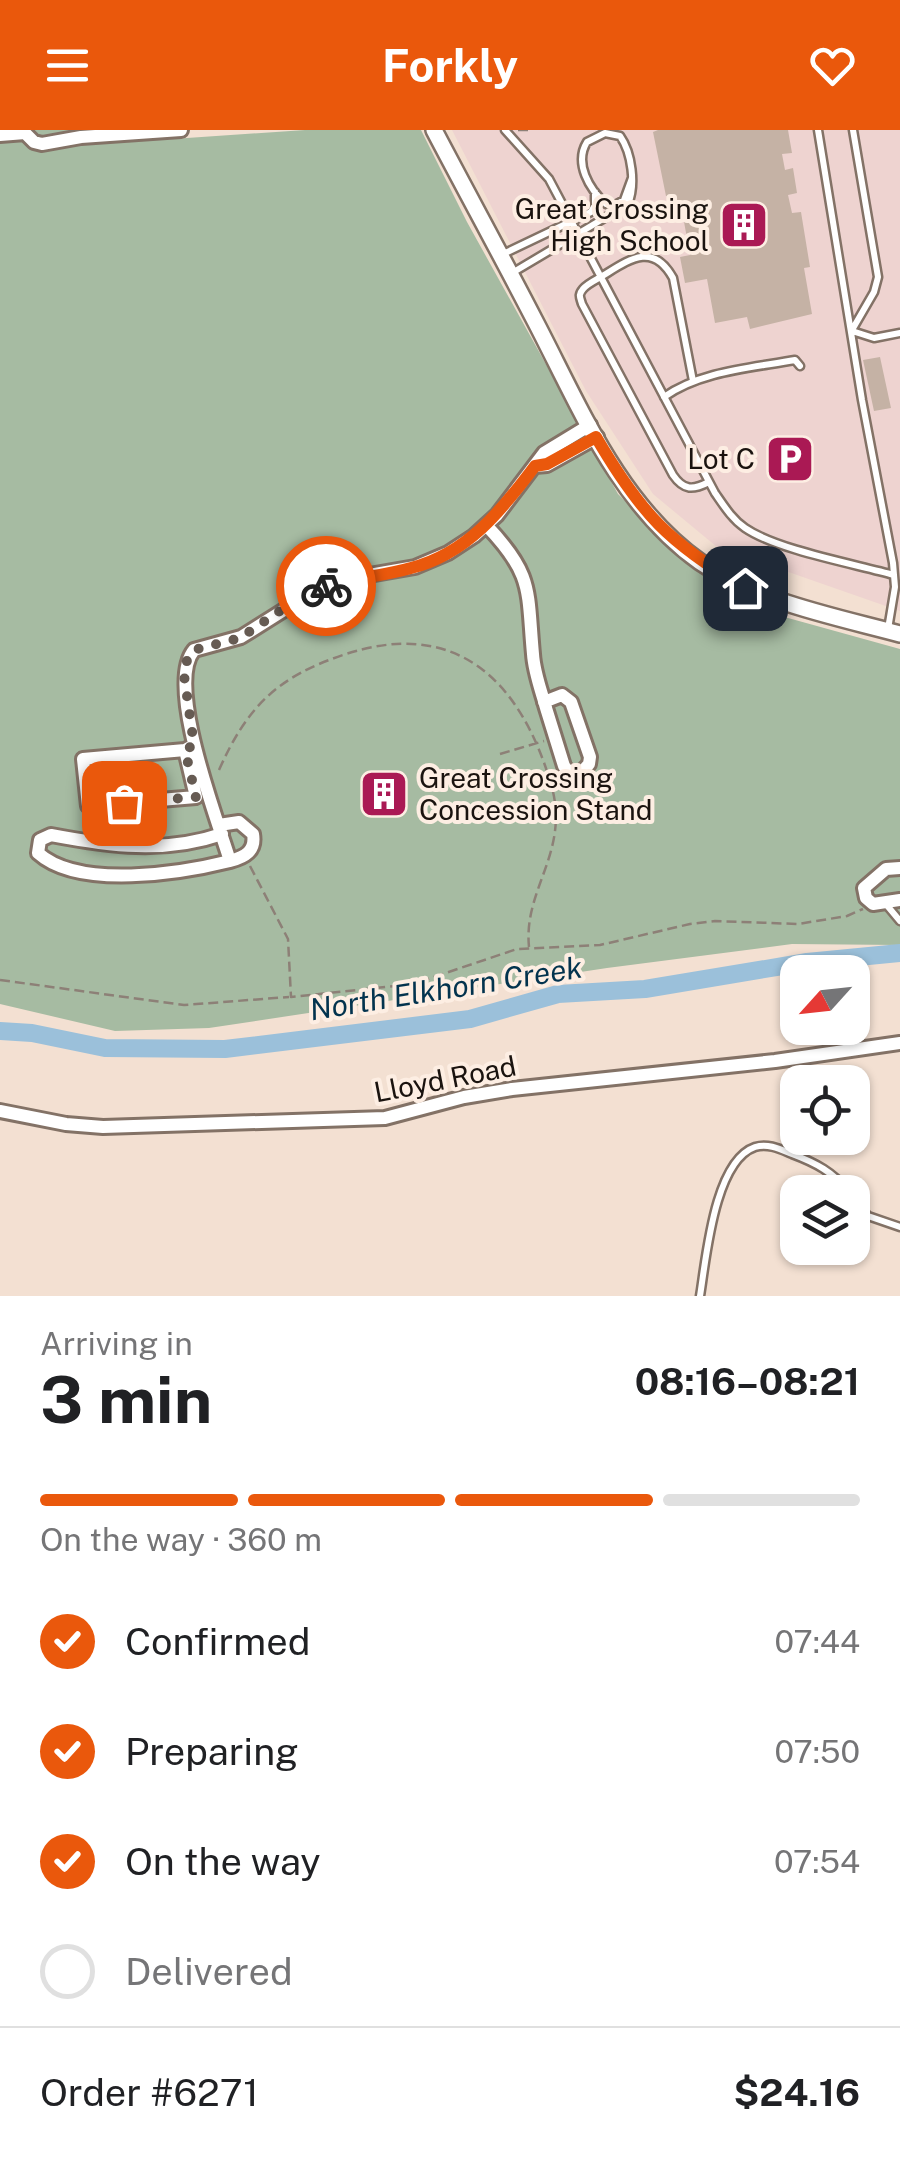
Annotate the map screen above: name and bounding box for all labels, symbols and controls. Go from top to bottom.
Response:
icon: menu [40,38,95,93]
icon: heart [805,38,860,93]
text: Forkly [382,39,518,92]
place label: Great Crossing High School [515,192,709,257]
building icon: Great Crossing High School [718,199,770,251]
parking icon: Lot C [764,433,816,485]
place label: Lot C [687,442,755,475]
courier [276,536,376,636]
pin [703,546,788,631]
icon: bike [299,559,354,614]
icon: home [718,561,773,616]
pin [82,761,167,846]
place label: Great Crossing Concession Stand [419,761,652,826]
building icon: Great Crossing Concession Stand [358,768,410,820]
icon: bag [97,776,152,831]
water label: North Elkhorn Creek [307,949,585,1027]
north arrow [780,955,870,1045]
map controls [780,955,870,1265]
street label: Lloyd Road [371,1049,519,1108]
button: locate [780,1065,870,1155]
button: layers [780,1175,870,1265]
text: Arriving in [40,1325,193,1362]
text: 08:16–08:21 [635,1359,860,1404]
text: 3 min [40,1361,212,1438]
text: On the way · 360 m [40,1521,322,1558]
icon: check [40,1614,95,1669]
text: Confirmed [125,1619,310,1664]
text: 07:44 [775,1623,860,1660]
icon: check [40,1724,95,1779]
text: Preparing [125,1729,299,1774]
text: 07:50 [774,1733,860,1770]
icon: check [40,1834,95,1889]
text: On the way [125,1839,321,1884]
text: 07:54 [774,1843,860,1880]
text: Delivered [125,1949,293,1994]
text: Order #6271 [40,2070,259,2115]
text: $24.16 [733,2070,860,2115]

